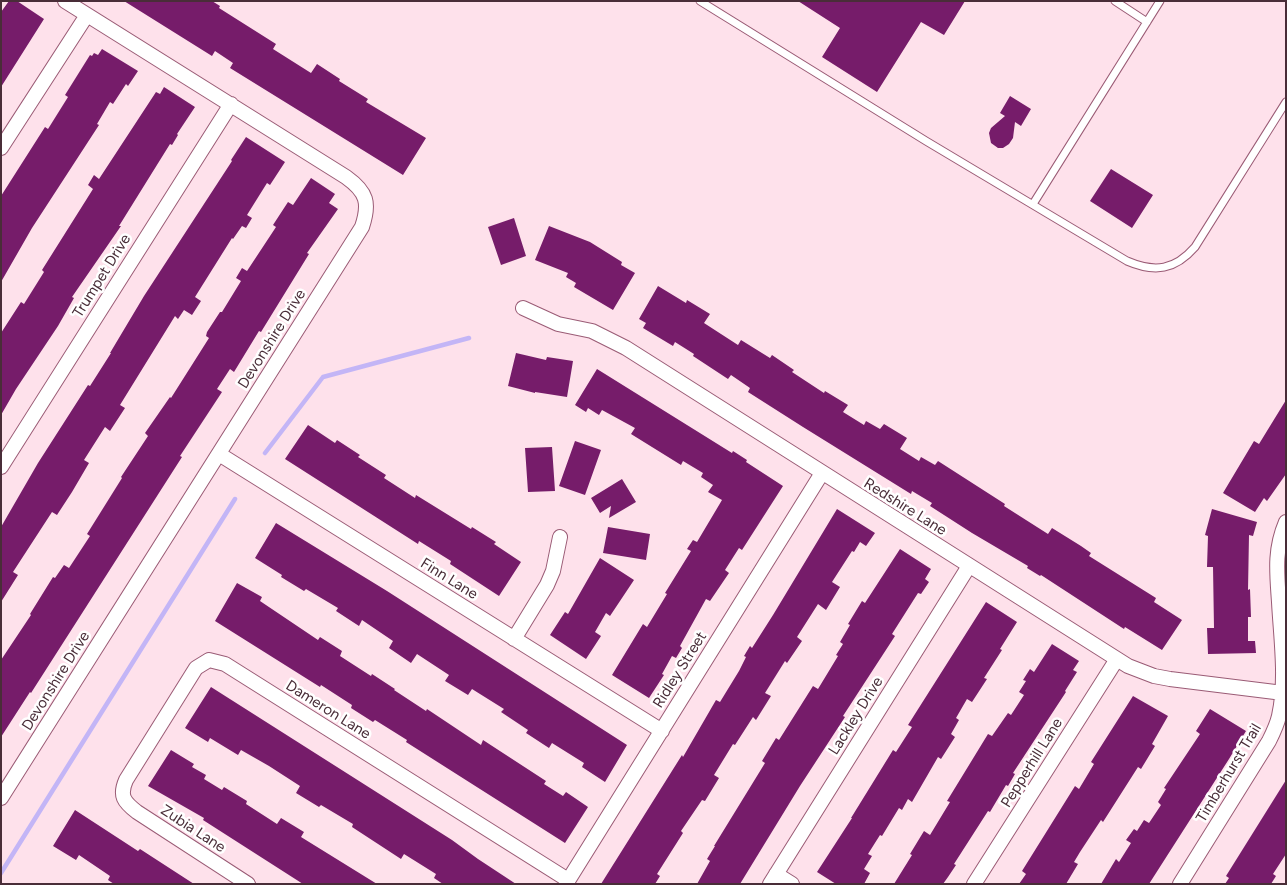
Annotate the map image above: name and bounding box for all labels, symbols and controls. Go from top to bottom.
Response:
street label: Trumpet Drive [69,231,135,321]
street label: Devonshire Drive [234,286,310,392]
street label: Redshire Lane [860,474,950,540]
street label: Finn Lane [417,554,481,604]
street label: Devonshire Drive [18,628,94,734]
street label: Ridley Street [649,629,711,711]
street label: Lackley Drive [825,674,887,758]
street label: Dameron Lane [282,677,374,743]
street label: Pepperhill Lane [997,715,1067,811]
street label: Timberhurst Trail [1192,720,1266,826]
street label: Zubia Lane [157,801,229,857]

